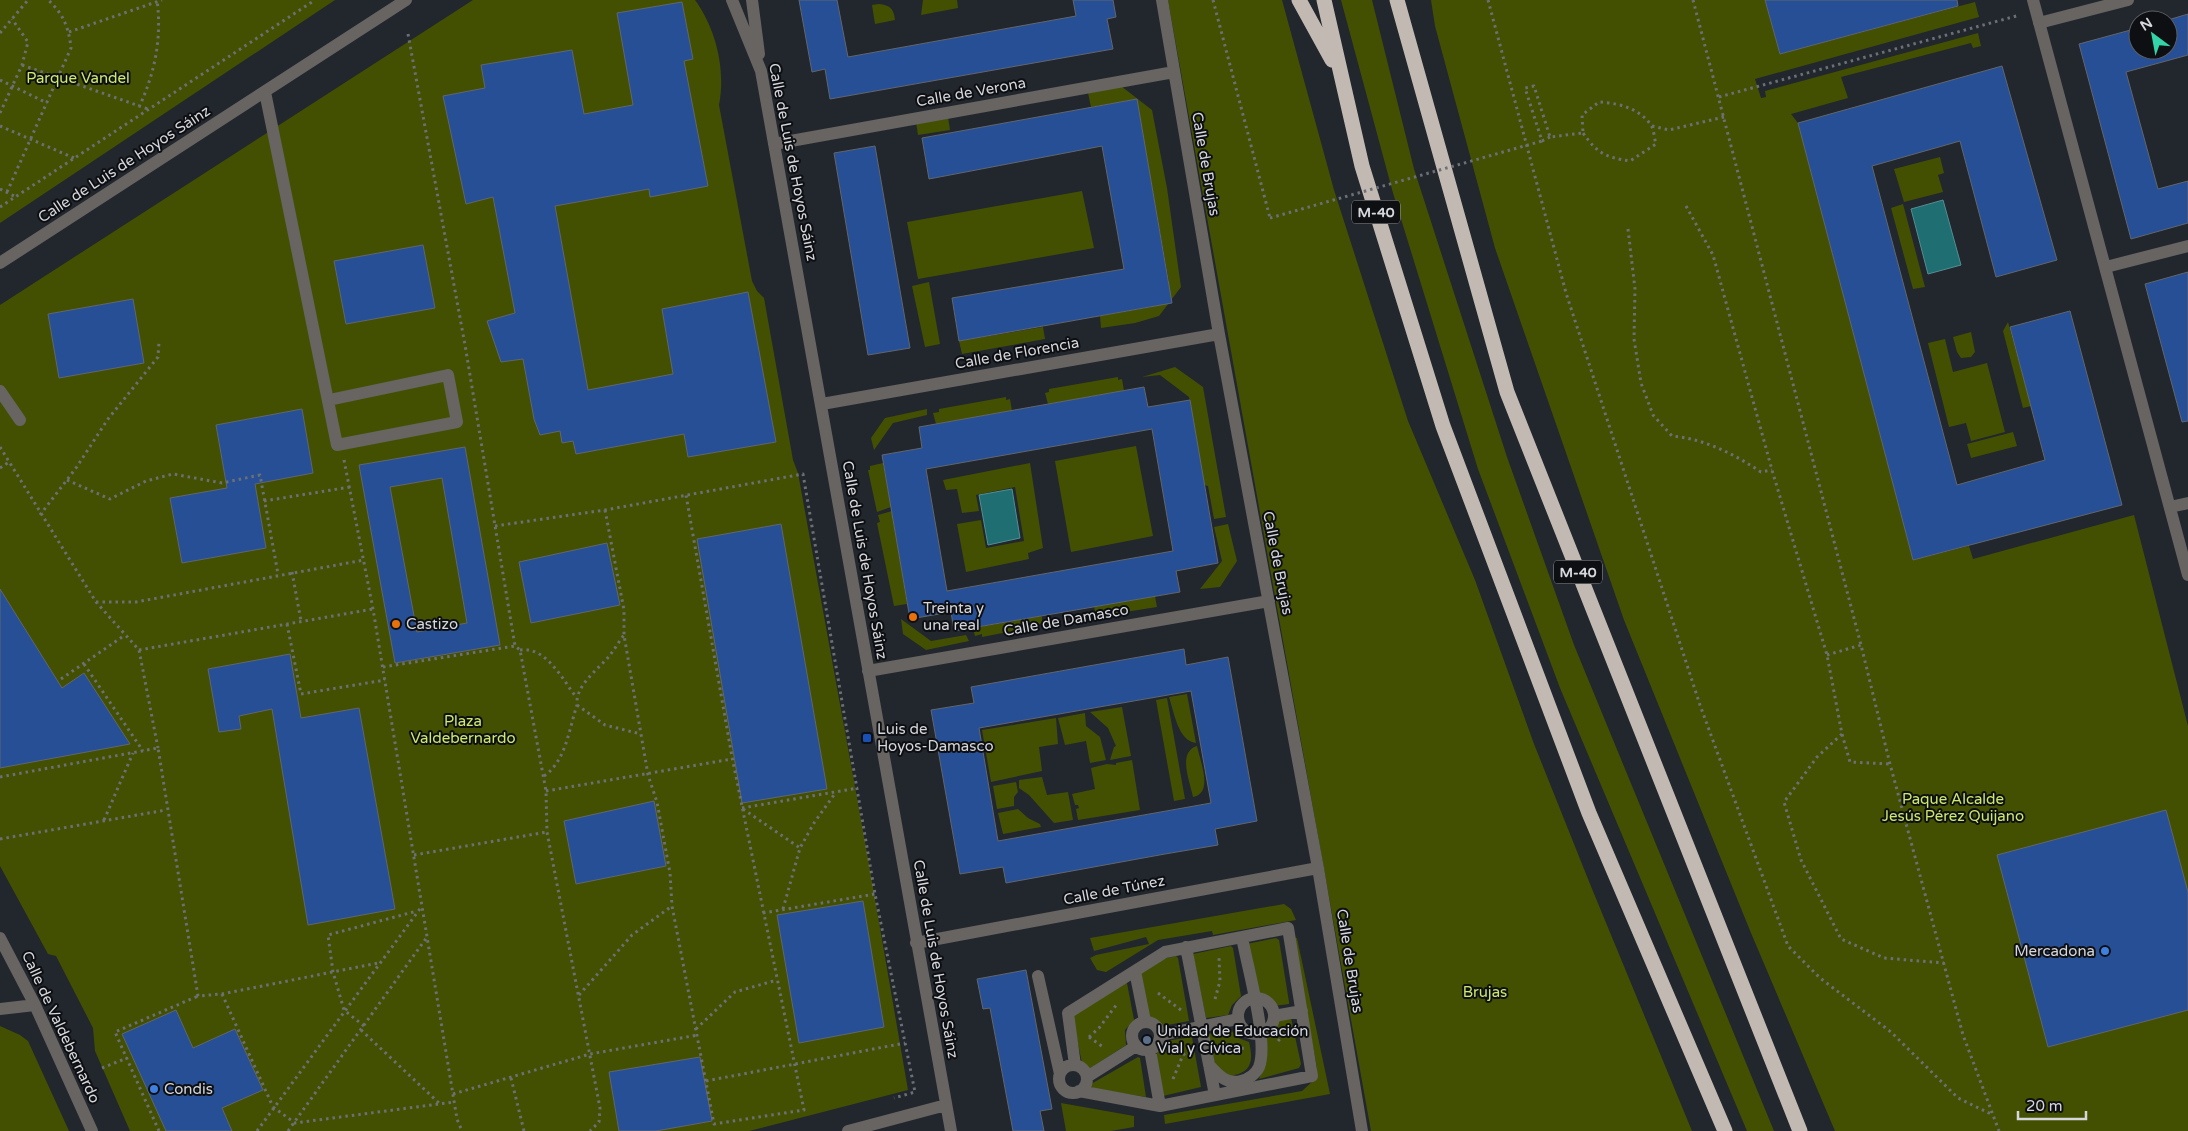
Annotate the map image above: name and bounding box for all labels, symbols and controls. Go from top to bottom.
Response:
north arrow [2128,10,2178,60]
text: N [2137,14,2156,35]
street label: Calle de Luis de Hoyos Sáinz [765,61,821,263]
park label: Parque Vandel [26,69,130,87]
street label: Calle de Verona [915,74,1027,110]
street label: Calle de Luis de Hoyos Sáinz [35,102,213,226]
street label: Calle de Brujas [1188,111,1224,217]
road number: M-40 [1352,200,1400,223]
street label: Calle de Florencia [954,333,1080,373]
street label: Calle de Luis de Hoyos Sáinz [839,459,891,661]
street label: Calle de Brujas [1259,510,1297,616]
road number: M-40 [1554,560,1602,584]
place label: Treinta y una real [923,599,984,634]
street label: Calle de Damasco [1002,600,1130,640]
marker: Treinta y una real [907,611,919,623]
place label: Castizo [406,615,458,633]
marker: Castizo [390,618,402,630]
park label: Plaza Valdebernardo [410,712,516,747]
place label: Luis de Hoyos-Damasco [877,720,994,755]
marker: Luis de Hoyos-Damasco [861,732,873,744]
park label: Paque Alcalde Jesús Pérez Quijano [1882,790,2024,825]
street label: Calle de Luis de Hoyos Sáinz [910,858,962,1060]
street label: Calle de Túnez [1062,871,1166,909]
street label: Calle de Brujas [1333,908,1367,1014]
place label: Mercadona [2014,942,2095,960]
marker: Mercadona [2099,945,2111,957]
street label: Calle de Valdebernardo [18,948,104,1106]
park label: Brujas [1463,983,1507,1001]
place label: Unidad de Educación Vial y Cívica [1157,1022,1308,1057]
marker: Unidad de Educación Vial y Cívica [1141,1034,1153,1046]
place label: Condis [164,1080,213,1098]
marker: Condis [148,1083,160,1095]
scale bar [2018,1088,2086,1120]
text: 20 m [2026,1097,2063,1115]

